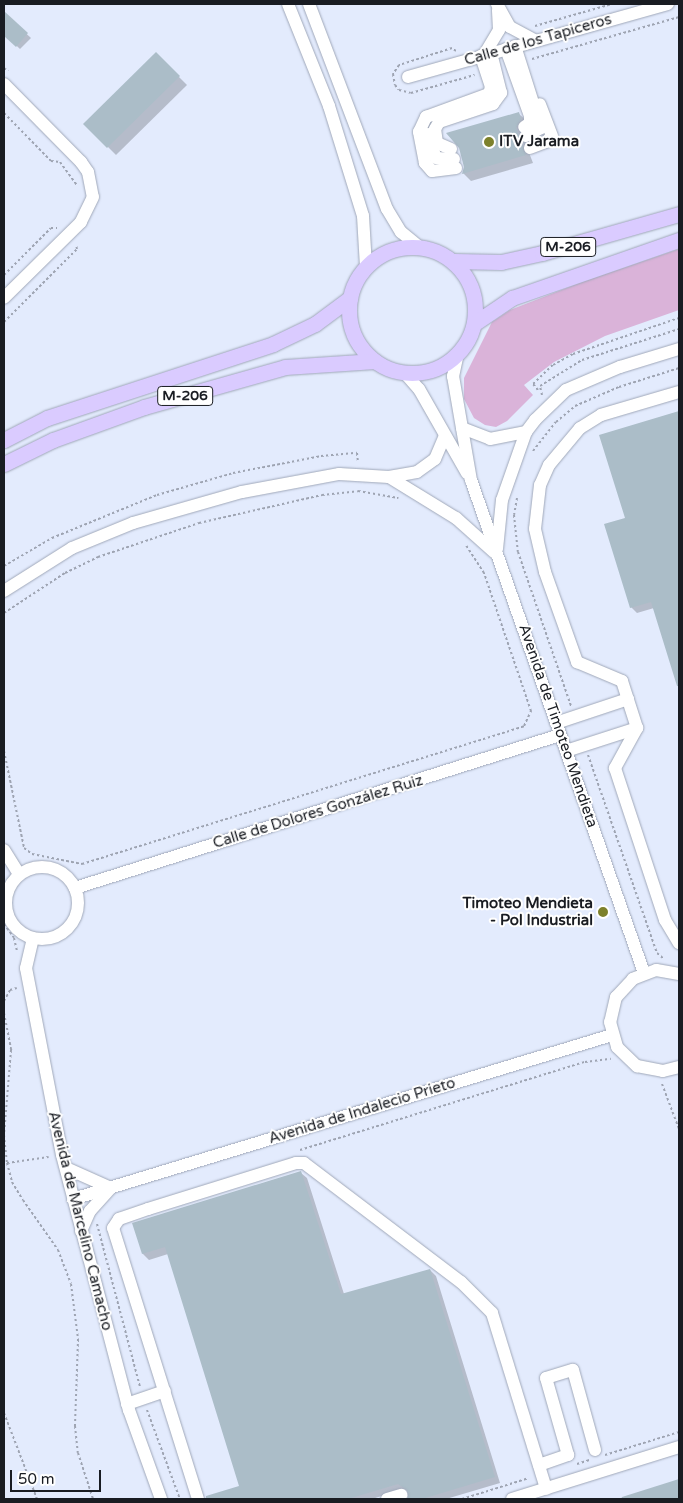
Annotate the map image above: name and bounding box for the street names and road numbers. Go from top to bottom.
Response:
street label: Calle de los Tapiceros [462,10,614,70]
road number: M-206 [539,236,597,258]
road number: M-206 [156,384,214,408]
street label: Avenida de Timoteo Mendieta [515,622,601,830]
street label: Calle de Dolores González Ruiz [211,771,425,853]
street label: Avenida de Indalecio Prieto [266,1074,458,1148]
street label: Avenida de Marcelino Camacho [44,1110,116,1332]

